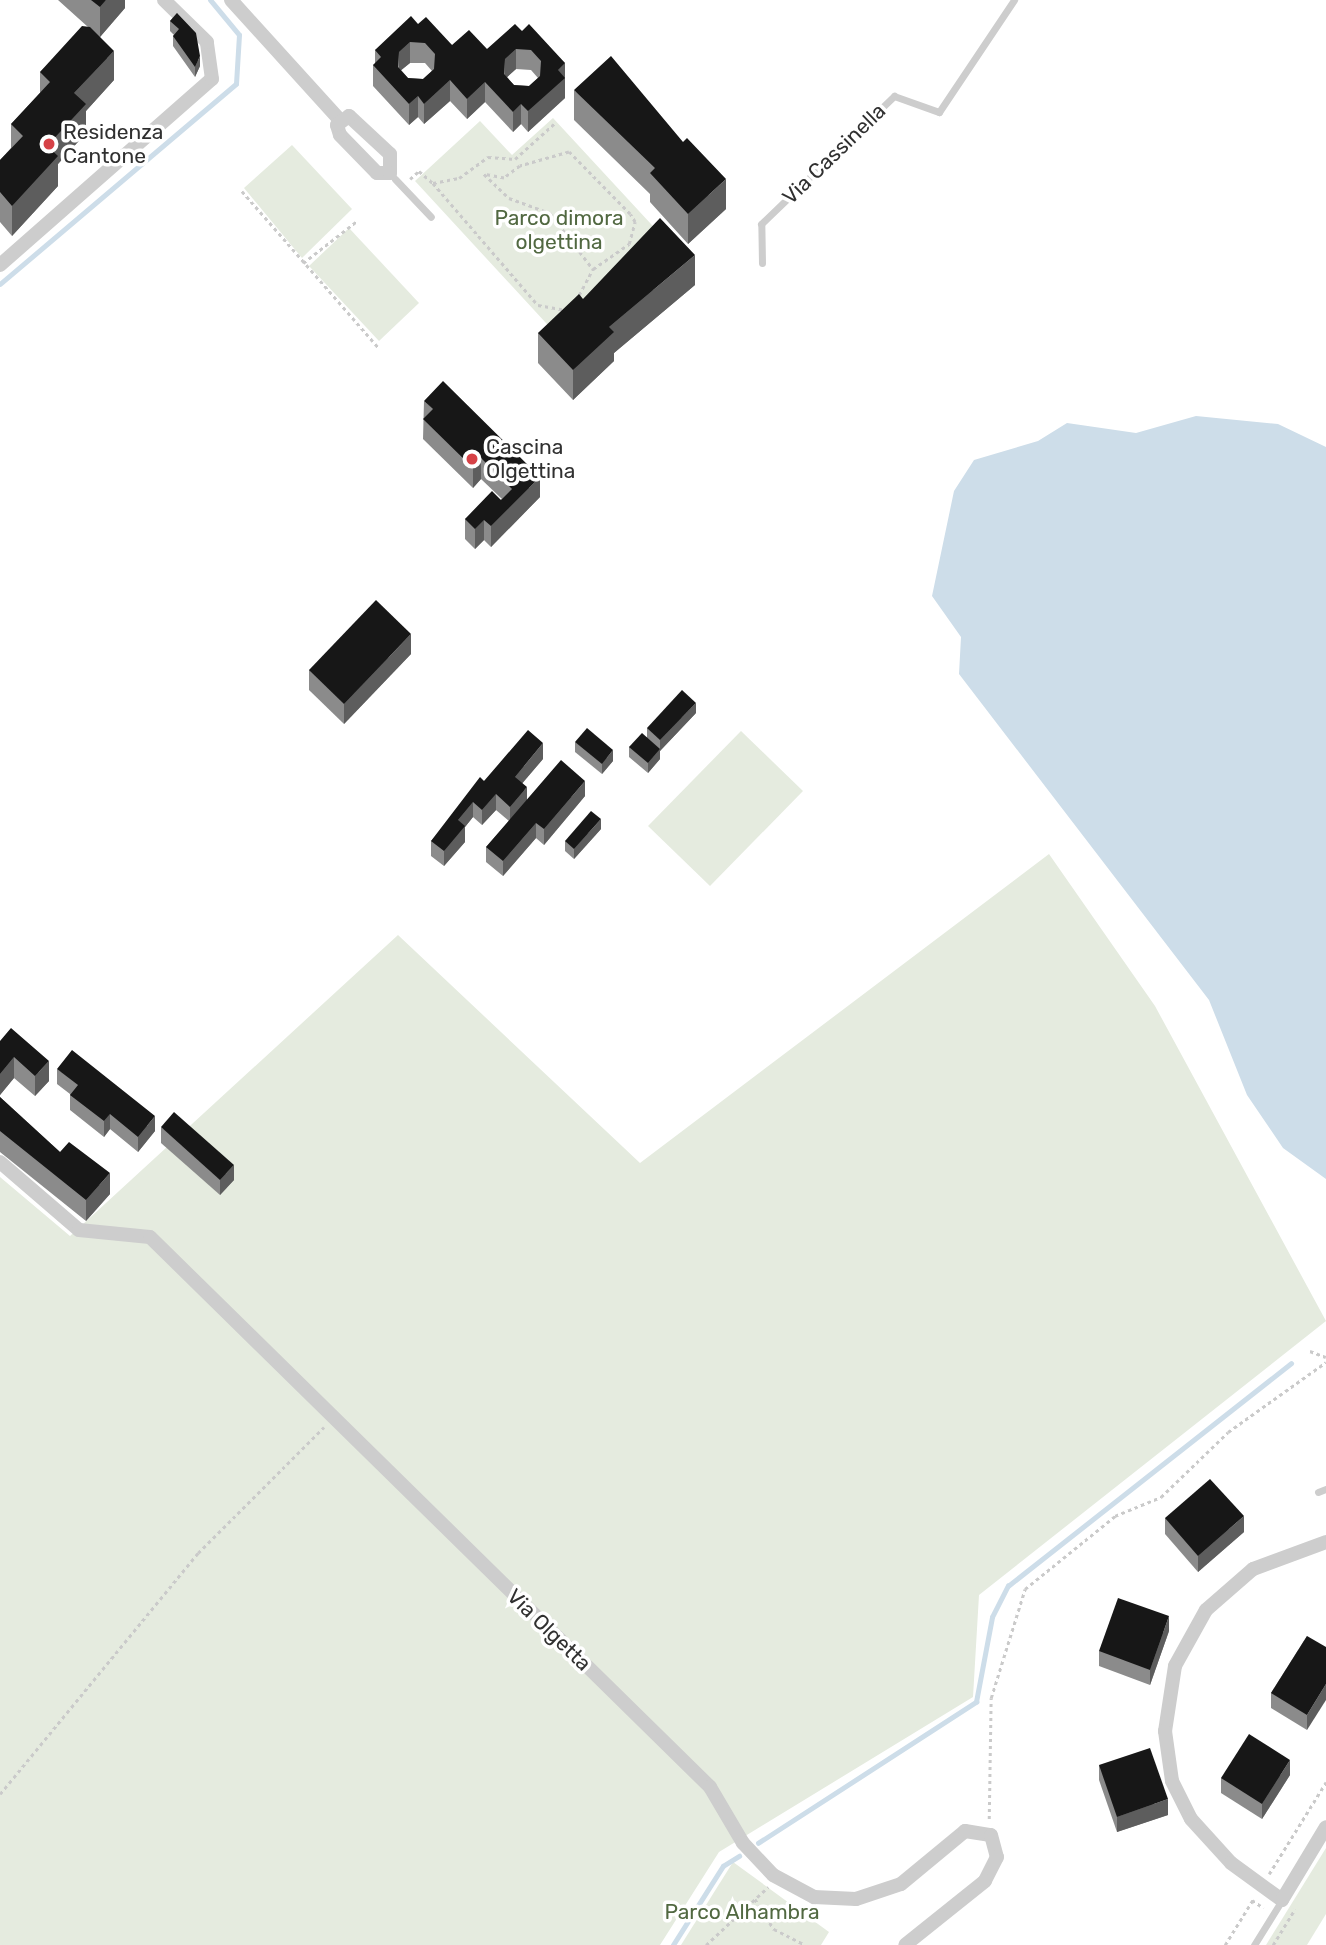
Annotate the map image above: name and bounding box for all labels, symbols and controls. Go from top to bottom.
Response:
street label: Via Cassinella [777,98,891,210]
place label: Residenza Cantone [63,119,163,169]
marker: Residenza Cantone [41,136,57,152]
park label: Parco dimora olgettina [494,205,624,255]
place label: Cascina Olgettina [486,434,575,484]
marker: Cascina Olgettina [464,451,480,467]
street label: Via Olgetta [502,1584,596,1676]
park label: Parco Alhambra [664,1899,820,1925]

